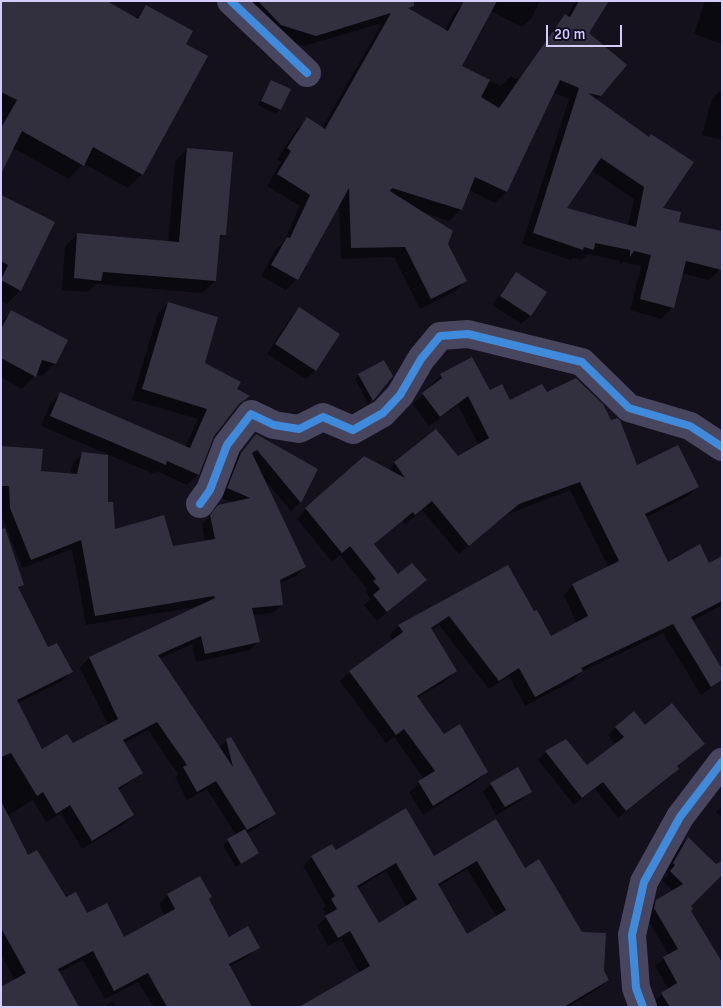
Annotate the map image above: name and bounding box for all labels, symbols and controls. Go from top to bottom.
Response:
scale bar [548,15,624,47]
text: 20 m [554,25,585,43]

